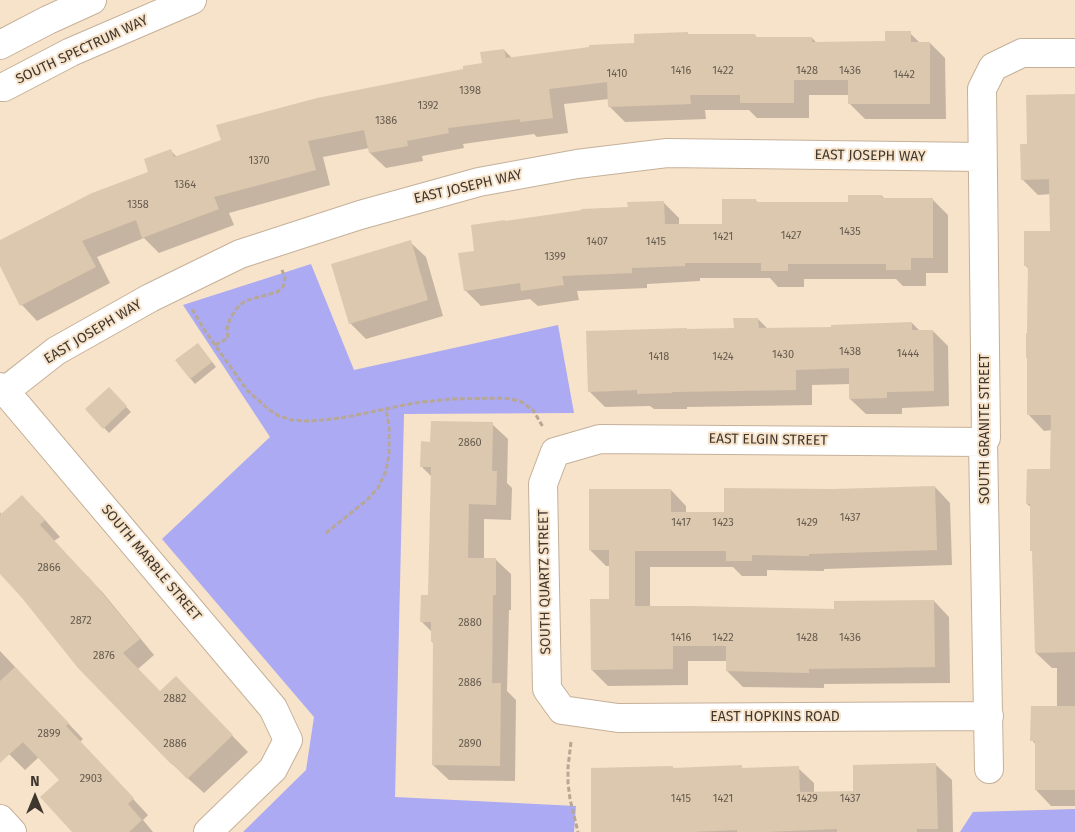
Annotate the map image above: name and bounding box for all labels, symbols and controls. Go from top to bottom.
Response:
street label: SOUTH SPECTRUM WAY [13,12,151,88]
house number: 1416 [671,64,691,78]
house number: 1422 [712,64,734,78]
house number: 1428 [796,64,818,78]
house number: 1436 [839,64,861,78]
house number: 1410 [607,67,627,81]
house number: 1442 [893,68,915,82]
house number: 1398 [459,84,481,98]
house number: 1392 [417,99,439,113]
house number: 1386 [375,114,397,128]
street label: EAST JOSEPH WAY [814,147,926,165]
house number: 1370 [248,154,270,168]
street label: EAST JOSEPH WAY [412,166,524,208]
house number: 1364 [174,178,196,192]
house number: 1358 [127,198,149,212]
house number: 1435 [839,225,861,239]
house number: 1427 [781,229,801,243]
house number: 1421 [713,230,733,244]
house number: 1407 [586,235,608,249]
house number: 1415 [646,235,666,249]
house number: 1399 [544,250,566,264]
street label: EAST JOSEPH WAY [41,296,145,368]
house number: 1438 [839,345,861,359]
house number: 1444 [897,347,919,361]
house number: 1430 [772,348,794,362]
house number: 1418 [649,350,669,364]
house number: 1424 [712,350,734,364]
street label: SOUTH GRANITE STREET [977,354,993,504]
street label: EAST ELGIN STREET [708,431,828,449]
house number: 2860 [458,436,482,450]
street label: SOUTH MARBLE STREET [98,502,204,624]
street label: SOUTH QUARTZ STREET [535,509,555,655]
house number: 1437 [840,511,860,525]
house number: 1417 [671,516,691,530]
house number: 1423 [712,516,734,530]
house number: 1429 [796,516,818,530]
house number: 2866 [37,561,61,575]
house number: 2872 [70,614,92,628]
house number: 2880 [458,616,482,630]
house number: 1416 [671,631,691,645]
house number: 1422 [712,631,734,645]
house number: 1428 [796,631,818,645]
house number: 1436 [839,631,861,645]
house number: 2876 [93,649,115,663]
house number: 2886 [458,676,482,690]
house number: 2882 [164,692,186,706]
street label: EAST HOPKINS ROAD [710,709,840,725]
house number: 2899 [38,727,60,741]
house number: 2886 [163,737,187,751]
house number: 2890 [458,737,482,751]
north arrow [10,772,60,822]
house number: 2903 [80,772,102,786]
text: N [30,773,40,790]
house number: 1415 [671,792,691,806]
house number: 1421 [713,792,733,806]
house number: 1429 [796,792,818,806]
house number: 1437 [840,792,860,806]

